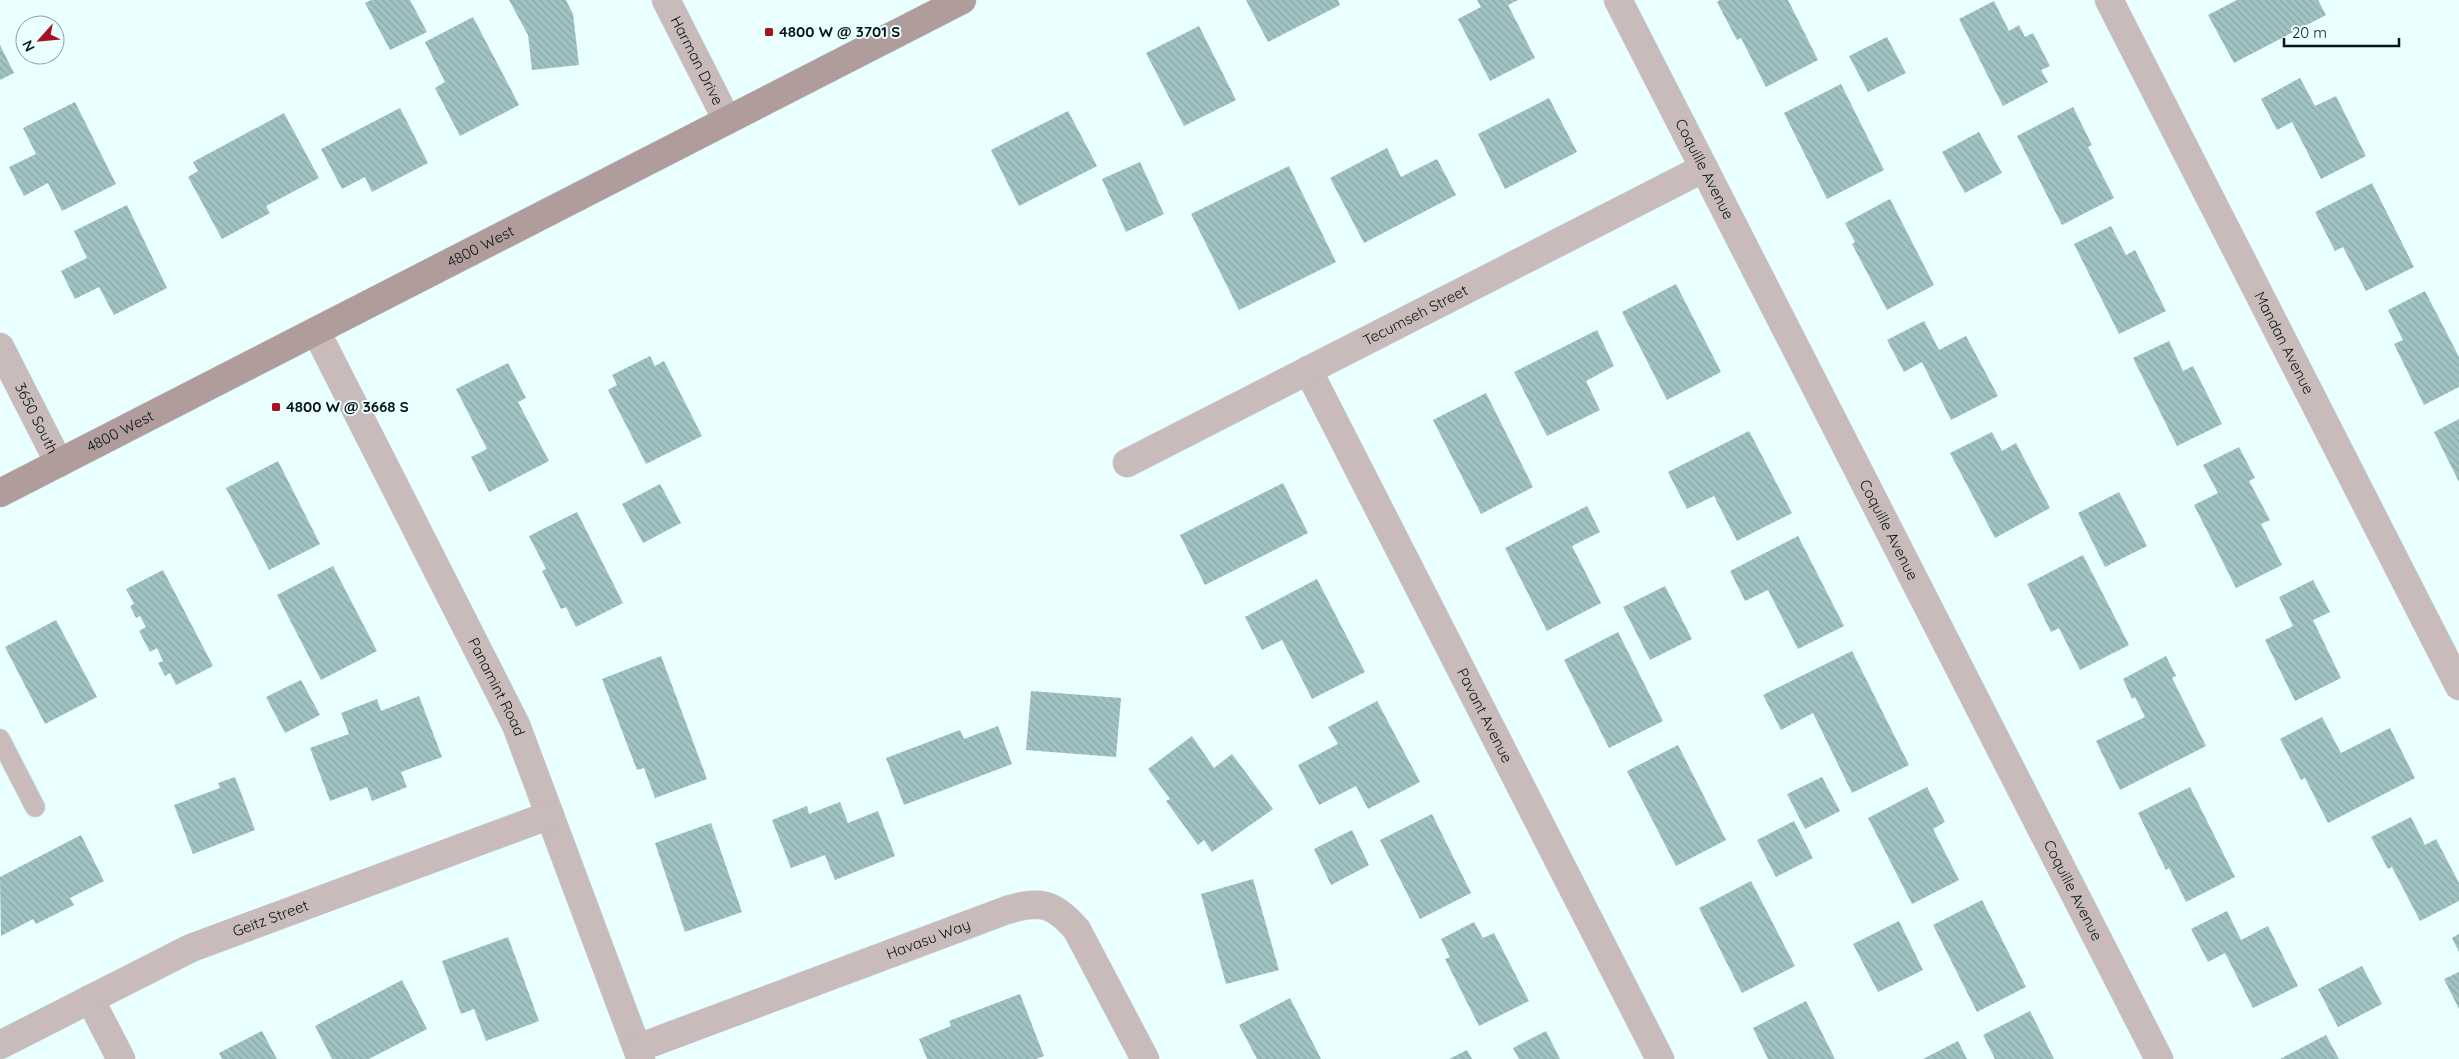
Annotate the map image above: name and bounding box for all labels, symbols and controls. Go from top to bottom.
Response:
street label: Harman Drive [667,13,728,108]
north arrow [15,15,65,65]
scale bar [2284,15,2399,47]
place label: 4800 W @ 3701 S [779,22,900,41]
text: 20 m [2292,23,2327,42]
marker: 4800 W @ 3701 S [763,26,775,38]
text: N [18,37,39,55]
street label: Coquille Avenue [1671,115,1738,222]
street label: 4800 West [444,221,517,271]
street label: Tecumseh Street [1360,280,1471,350]
street label: Mandan Avenue [2250,288,2318,397]
street label: 3650 South [11,380,63,457]
place label: 4800 W @ 3668 S [286,397,409,416]
marker: 4800 W @ 3668 S [270,401,282,413]
street label: 4800 West [83,406,157,456]
street label: Coquille Avenue [1856,476,1923,583]
street label: Panamint Road [464,634,529,738]
street label: Pavant Avenue [1453,665,1517,766]
street label: Coquille Avenue [2040,837,2107,944]
street label: Geitz Street [230,895,311,941]
street label: Havasu Way [883,915,973,963]

